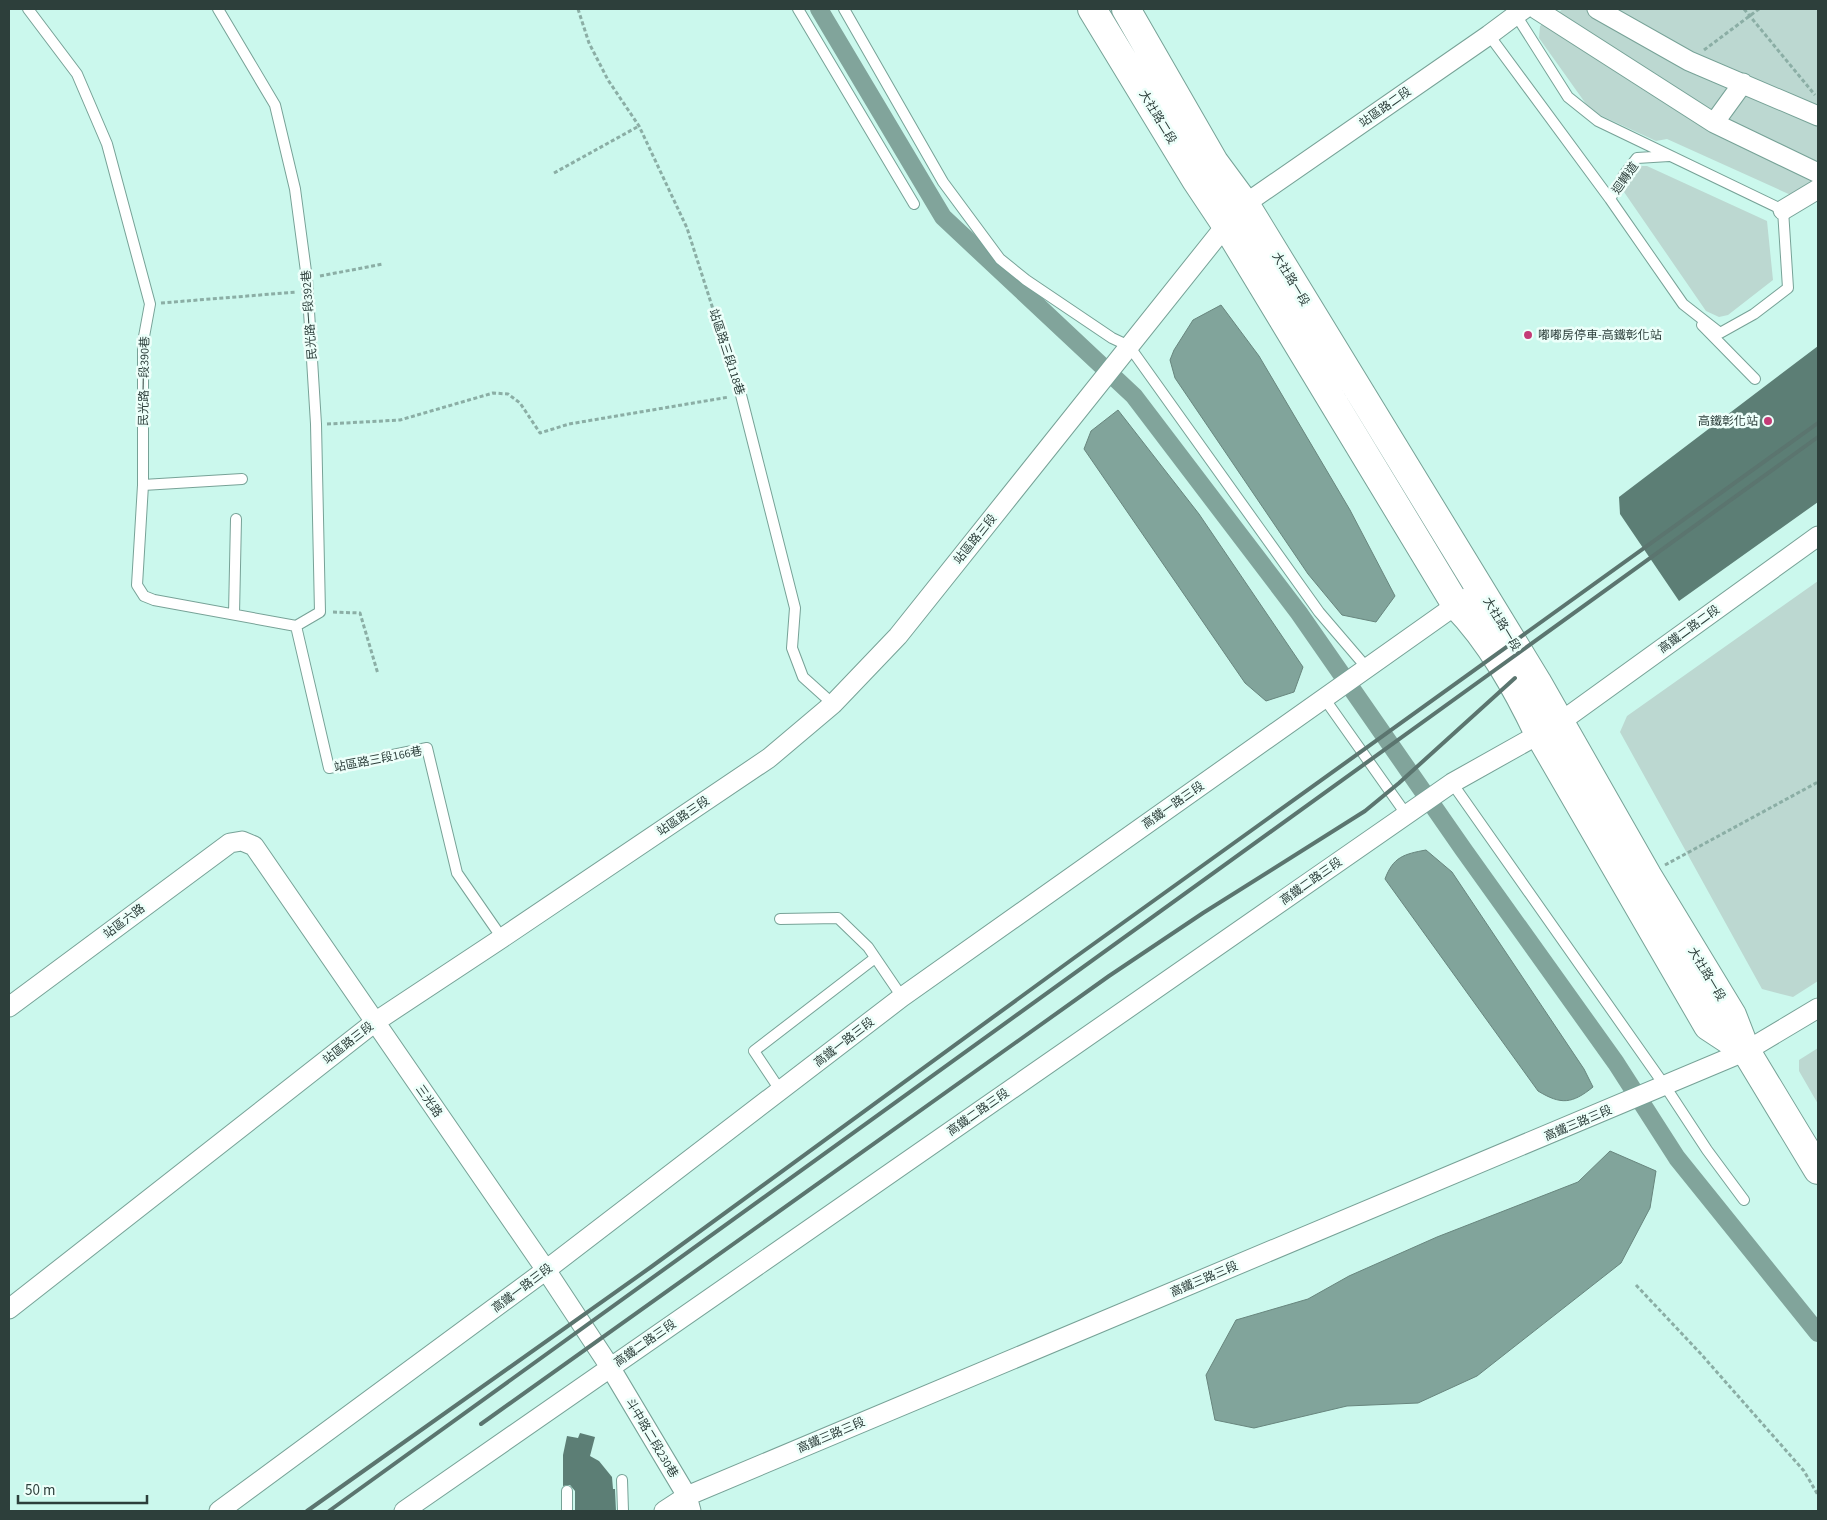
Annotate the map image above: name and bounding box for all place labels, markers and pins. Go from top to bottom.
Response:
place label: 嘟嘟房停車-高鐵彰化站 [1538,327,1662,344]
marker: 嘟嘟房停車-高鐵彰化站 [1522,329,1534,341]
place label: 高鐵彰化站 [1698,413,1758,430]
marker: 高鐵彰化站 [1762,415,1774,427]

